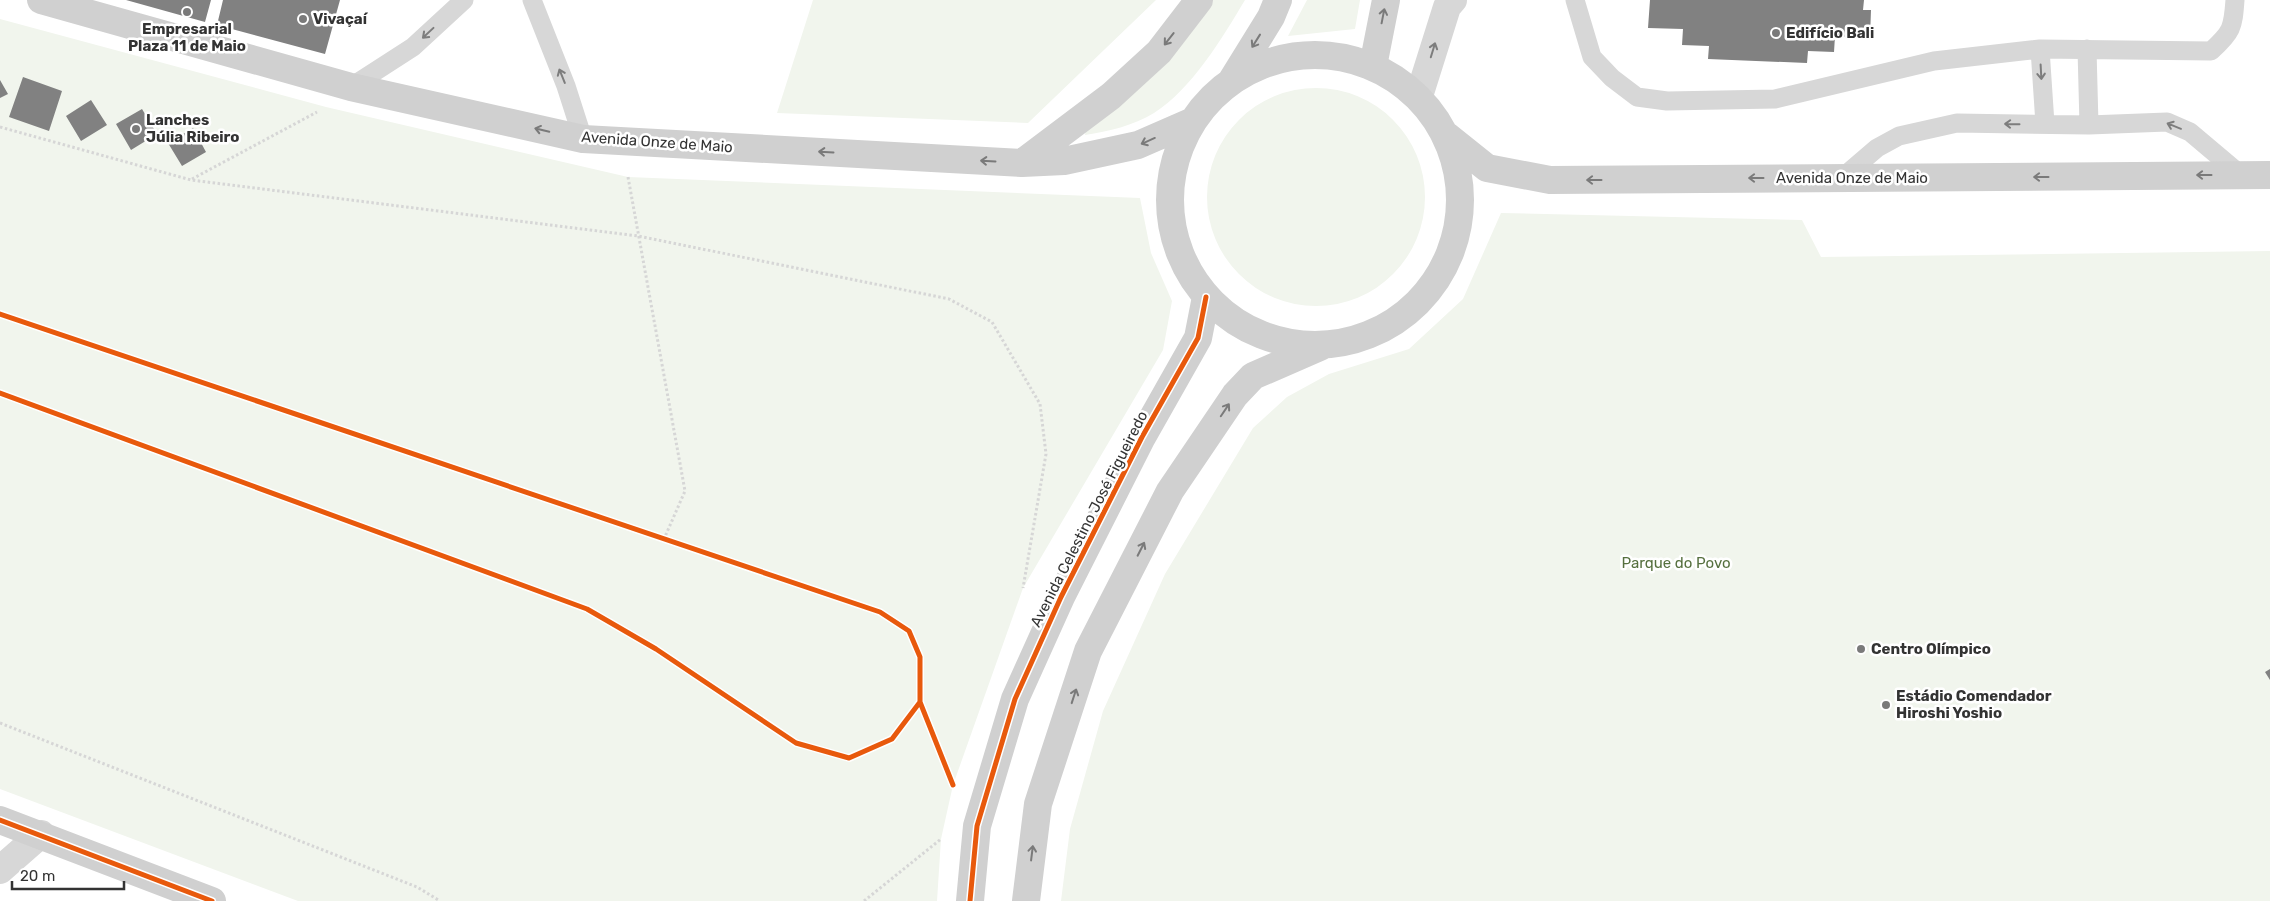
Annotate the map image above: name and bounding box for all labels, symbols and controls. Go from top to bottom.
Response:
marker: Empresarial Plaza 11 de Maio [181,6,193,18]
one-way arrow [1378,8,1388,24]
place label: Vivaçaí [313,10,369,28]
marker: Vivaçaí [297,13,309,25]
place label: Empresarial Plaza 11 de Maio [128,20,246,55]
place label: Edifício Bali [1786,24,1874,42]
one-way arrow [422,27,434,39]
marker: Edifício Bali [1770,27,1782,39]
one-way arrow [1164,32,1175,45]
one-way arrow [1251,33,1261,47]
one-way arrow [1429,42,1439,58]
one-way arrow [2037,64,2046,80]
one-way arrow [557,69,566,85]
place label: Lanches Júlia Ribeiro [146,111,240,146]
one-way arrow [2005,119,2021,129]
one-way arrow [2167,121,2182,130]
marker: Lanches Júlia Ribeiro [130,123,142,135]
one-way arrow [535,125,551,134]
street label: Avenida Onze de Maio [581,128,733,156]
one-way arrow [1141,136,1156,146]
one-way arrow [818,148,834,157]
one-way arrow [981,156,997,165]
street label: Avenida Onze de Maio [1776,169,1928,187]
one-way arrow [2196,170,2212,180]
one-way arrow [2034,172,2050,182]
one-way arrow [1749,173,1765,183]
one-way arrow [1586,175,1602,185]
one-way arrow [1220,403,1230,417]
street label: Avenida Celestino José Figueiredo [1026,408,1152,630]
one-way arrow [1136,541,1146,556]
park label: Parque do Povo [1621,554,1731,572]
place label: Centro Olímpico [1871,640,1991,658]
marker: Centro Olímpico [1855,643,1867,655]
place label: Estádio Comendador Hiroshi Yoshio [1896,687,2052,722]
one-way arrow [1069,688,1079,704]
marker: Estádio Comendador Hiroshi Yoshio [1880,699,1892,711]
one-way arrow [1027,845,1037,861]
scale bar [12,858,125,890]
text: 20 m [20,867,55,885]

